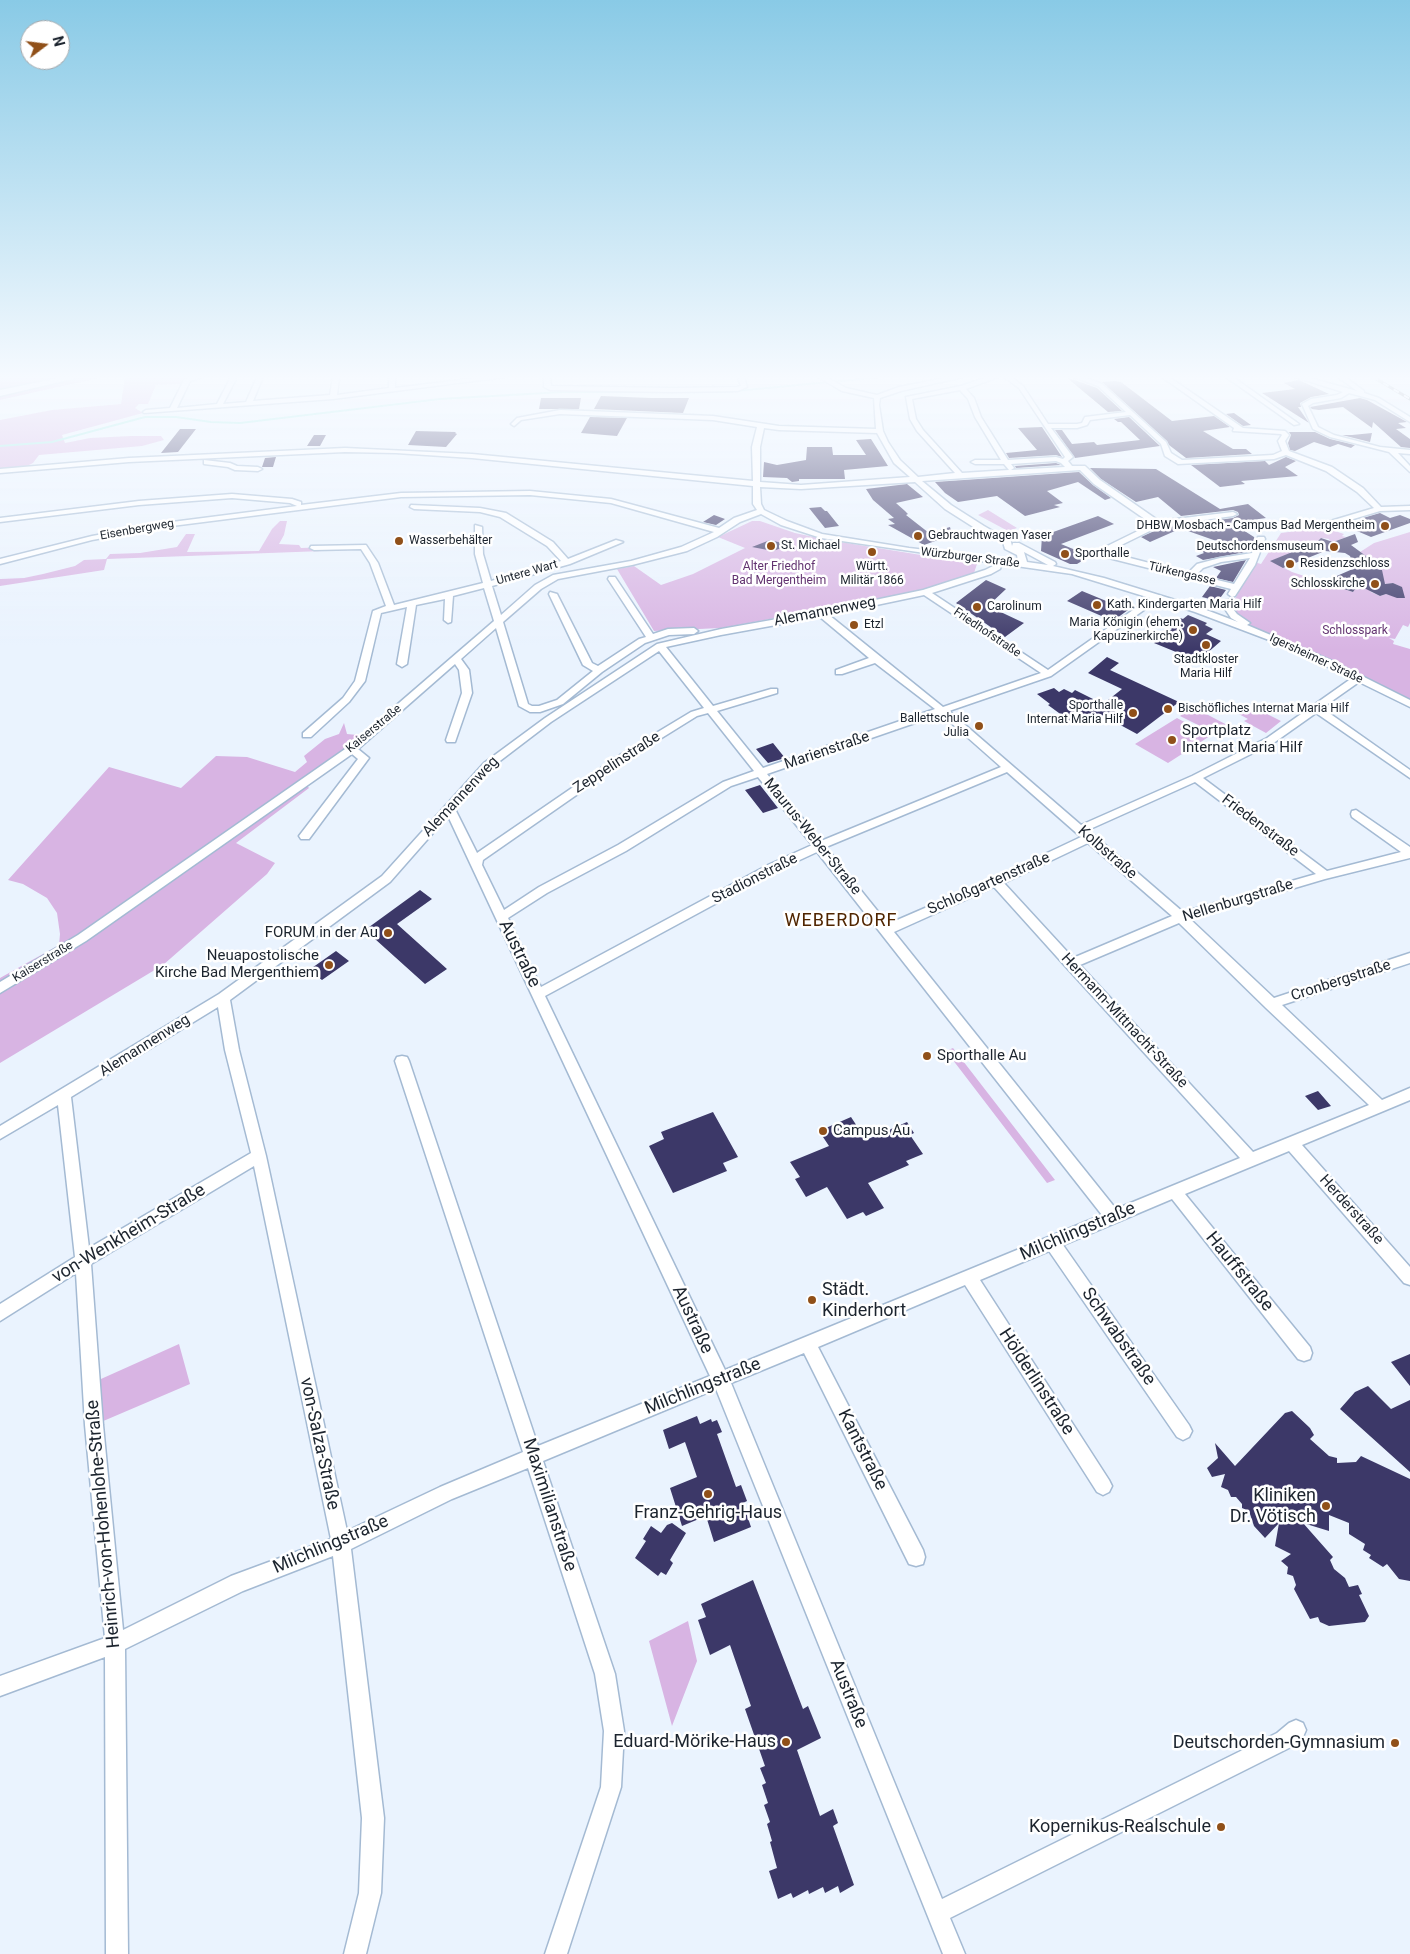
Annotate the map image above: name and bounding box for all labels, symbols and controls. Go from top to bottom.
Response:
north arrow [20,20,70,70]
text: N [50,35,68,48]
street label: Eisenbergweg [99,516,175,544]
place label: DHBW Mosbach - Campus Bad Mergentheim [1137,519,1375,533]
marker: DHBW Mosbach - Campus Bad Mergentheim [1379,520,1391,532]
place label: Gebrauchtwagen Yaser [928,529,1051,543]
marker: Gebrauchtwagen Yaser [912,530,924,542]
place label: Wasserbehälter [409,534,492,548]
marker: Wasserbehälter [393,535,405,547]
place label: St. Michael [781,539,840,553]
marker: St. Michael [765,540,777,552]
place label: Deutschordensmuseum [1197,540,1324,554]
marker: Deutschordensmuseum [1328,541,1340,553]
street label: Würzburger Straße [920,545,1020,571]
marker: Württ. Militär 1866 [866,546,878,558]
place label: Sporthalle [1075,547,1129,561]
marker: Sporthalle [1059,548,1071,560]
street label: Untere Wart [495,557,559,589]
place label: Residenzschloss [1300,557,1390,571]
marker: Residenzschloss [1284,558,1296,570]
street label: Türkengasse [1147,559,1217,589]
park label: Alter Friedhof Bad Mergentheim [732,560,826,588]
place label: Württ. Militär 1866 [840,560,904,588]
place label: Schlosskirche [1291,577,1365,591]
marker: Schlosskirche [1369,578,1381,590]
street label: Alemannenweg [773,593,877,631]
place label: Kath. Kindergarten Maria Hilf [1107,598,1261,612]
marker: Kath. Kindergarten Maria Hilf [1091,599,1103,611]
place label: Carolinum [987,600,1042,614]
marker: Carolinum [971,601,983,613]
street label: Friedhofstraße [951,605,1023,661]
place label: Maria Königin (ehem. Kapuzinerkirche) [1069,616,1183,644]
place label: Etzl [864,618,884,632]
marker: Etzl [848,619,860,631]
marker: Maria Königin (ehem. Kapuzinerkirche) [1187,624,1199,636]
park label: Schlosspark [1322,624,1388,638]
street label: Igersheimer Straße [1267,631,1365,687]
marker: Stadtkloster Maria Hilf [1200,639,1212,651]
place label: Stadtkloster Maria Hilf [1174,653,1238,681]
place label: Sporthalle Internat Maria Hilf [1027,699,1123,727]
street label: Kaiserstraße [343,702,405,756]
place label: Bischöfliches Internat Maria Hilf [1178,702,1349,716]
marker: Bischöfliches Internat Maria Hilf [1162,703,1174,715]
marker: Sporthalle Internat Maria Hilf [1127,707,1139,719]
place label: Ballettschule Julia [900,712,969,740]
marker: Ballettschule Julia [973,720,985,732]
place label: Sportplatz Internat Maria Hilf [1182,722,1302,757]
street label: Zeppelinstraße [570,728,664,798]
street label: Marienstraße [782,728,872,774]
marker: Sportplatz Internat Maria Hilf [1166,734,1178,746]
street label: Alemannenweg [419,753,503,841]
street label: Maurus-Weber-Straße [759,775,865,899]
street label: Friedenstraße [1218,791,1302,861]
street label: Kolbstraße [1074,822,1140,884]
street label: Schloßgartenstraße [925,849,1053,919]
street label: Stadionstraße [709,850,801,908]
street label: Nellenburgstraße [1181,876,1295,926]
district label: WEBERDORF [783,910,899,932]
street label: Austraße [493,917,545,991]
place label: FORUM in der Au [265,924,378,942]
marker: FORUM in der Au [382,927,394,939]
street label: Kaiserstraße [10,938,76,986]
place label: Neuapostolische Kirche Bad Mergenthiem [155,947,319,982]
street label: Hermann-Mittnacht-Straße [1057,950,1191,1092]
street label: Cronbergstraße [1289,956,1393,1006]
marker: Neuapostolische Kirche Bad Mergenthiem [323,959,335,971]
street label: Alemannenweg [96,1011,194,1081]
place label: Sporthalle Au [937,1047,1027,1065]
marker: Sporthalle Au [921,1050,933,1062]
place label: Campus Au [833,1122,910,1140]
marker: Campus Au [817,1125,829,1137]
street label: Herderstraße [1315,1171,1387,1249]
street label: von-Wenkheim-Straße [48,1180,210,1288]
street label: Milchlingstraße [1017,1198,1139,1266]
street label: Hauffstraße [1200,1228,1278,1316]
place label: Städt. Kinderhort [822,1279,906,1322]
street label: Austraße [667,1283,717,1357]
street label: Schwabstraße [1076,1284,1160,1390]
marker: Städt. Kinderhort [806,1294,818,1306]
street label: Hölderlinstraße [993,1325,1079,1439]
street label: Milchlingstraße [642,1354,764,1420]
street label: von-Salza-Straße [294,1376,344,1512]
street label: Heinrich-von-Hohenlohe-Straße [82,1399,126,1649]
street label: Kantstraße [832,1406,892,1494]
street label: Maximilianstraße [517,1436,581,1574]
place label: Kliniken Dr. Vötisch [1230,1485,1316,1528]
marker: Franz-Gehrig-Haus [702,1488,714,1500]
marker: Kliniken Dr. Vötisch [1320,1500,1332,1512]
place label: Franz-Gehrig-Haus [634,1502,782,1524]
street label: Milchlingstraße [270,1511,392,1579]
street label: Austraße [824,1656,872,1732]
place label: Eduard-Mörike-Haus [613,1731,776,1753]
place label: Deutschorden-Gymnasium [1173,1732,1385,1754]
marker: Eduard-Mörike-Haus [780,1736,792,1748]
marker: Deutschorden-Gymnasium [1389,1737,1401,1749]
place label: Kopernikus-Realschule [1029,1816,1211,1838]
marker: Kopernikus-Realschule [1215,1821,1227,1833]

